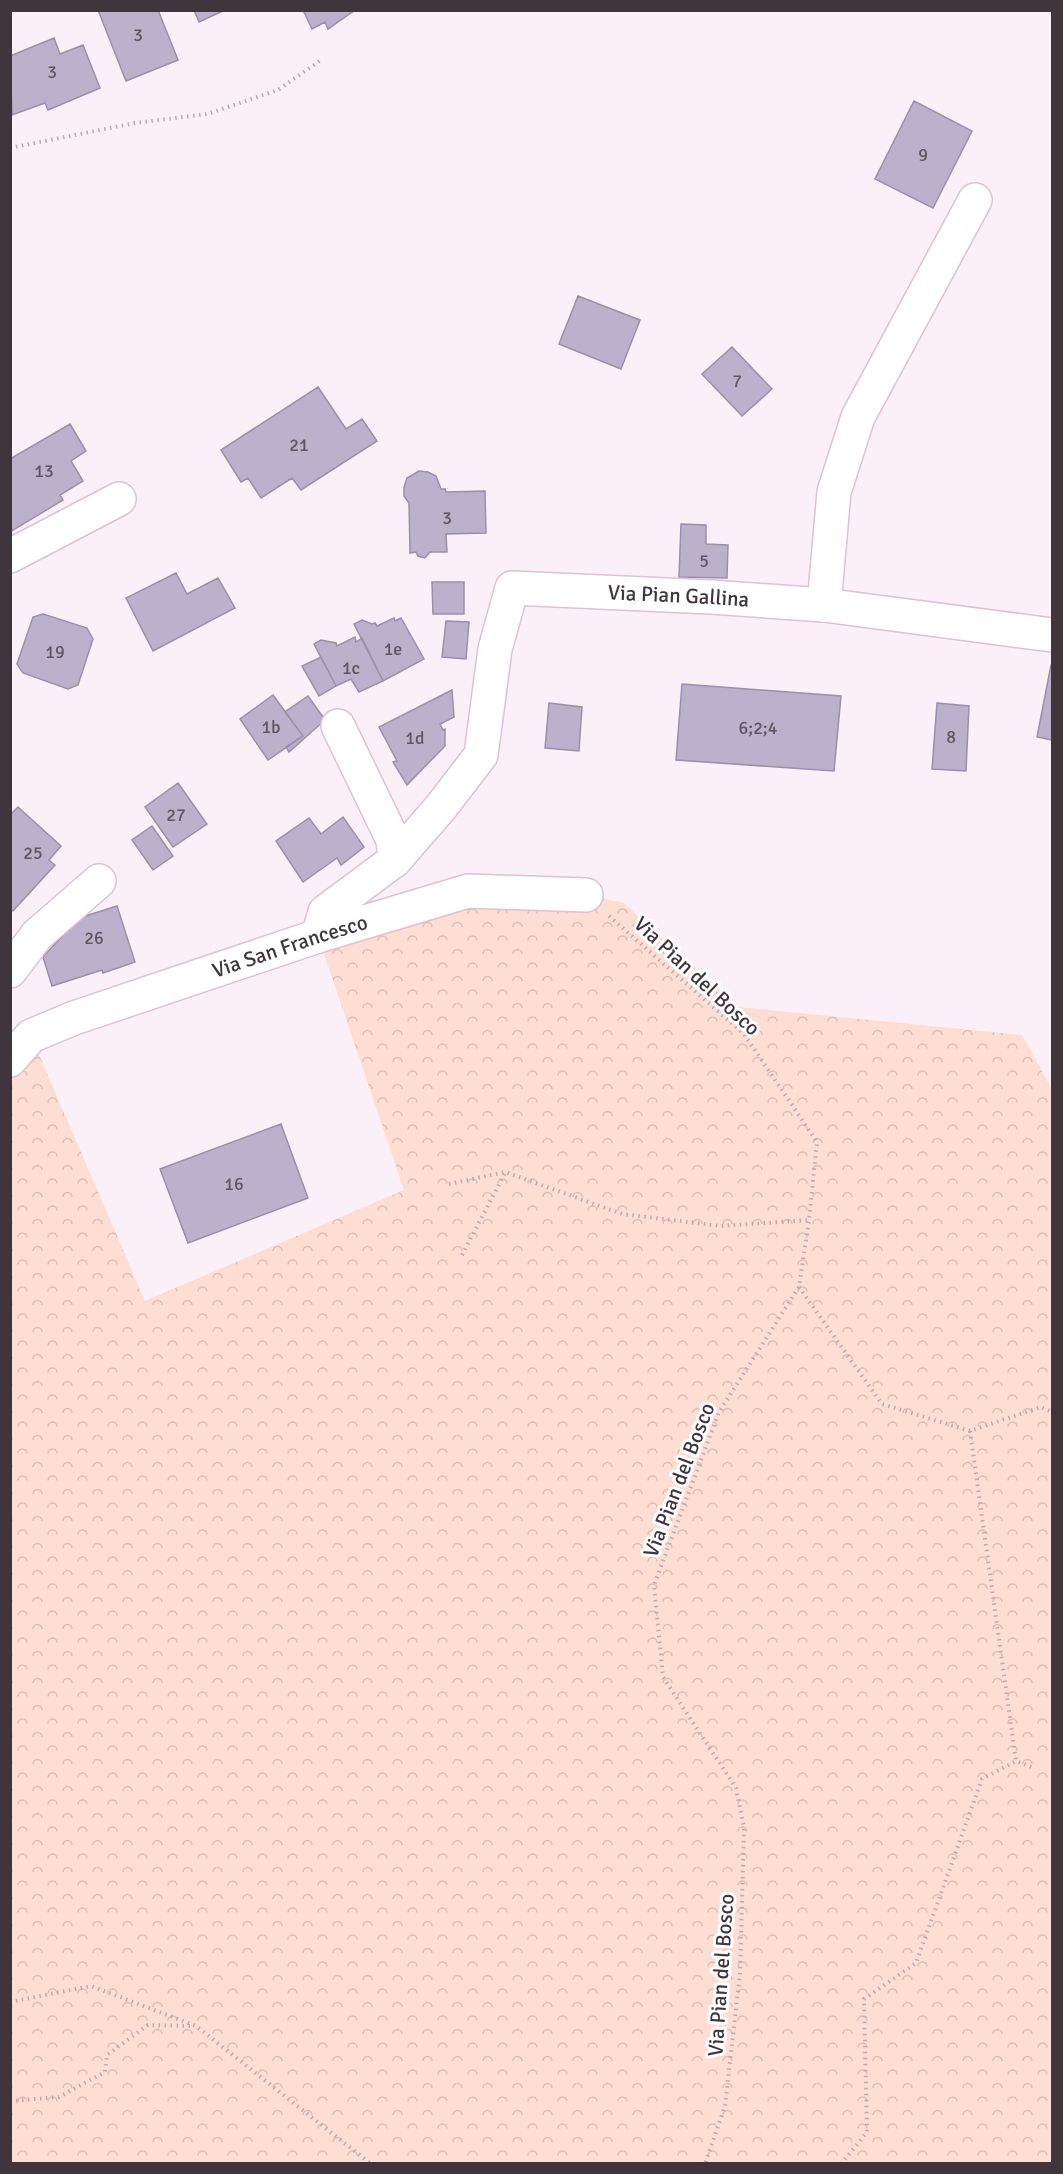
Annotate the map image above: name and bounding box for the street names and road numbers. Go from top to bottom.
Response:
street label: Via Pian Gallina [607,579,750,613]
street label: Via San Francesco [209,909,371,984]
street label: Via Pian del Bosco [628,911,766,1041]
street label: Via Pian del Bosco [638,1399,720,1561]
street label: Via Pian del Bosco [702,1893,740,2057]

